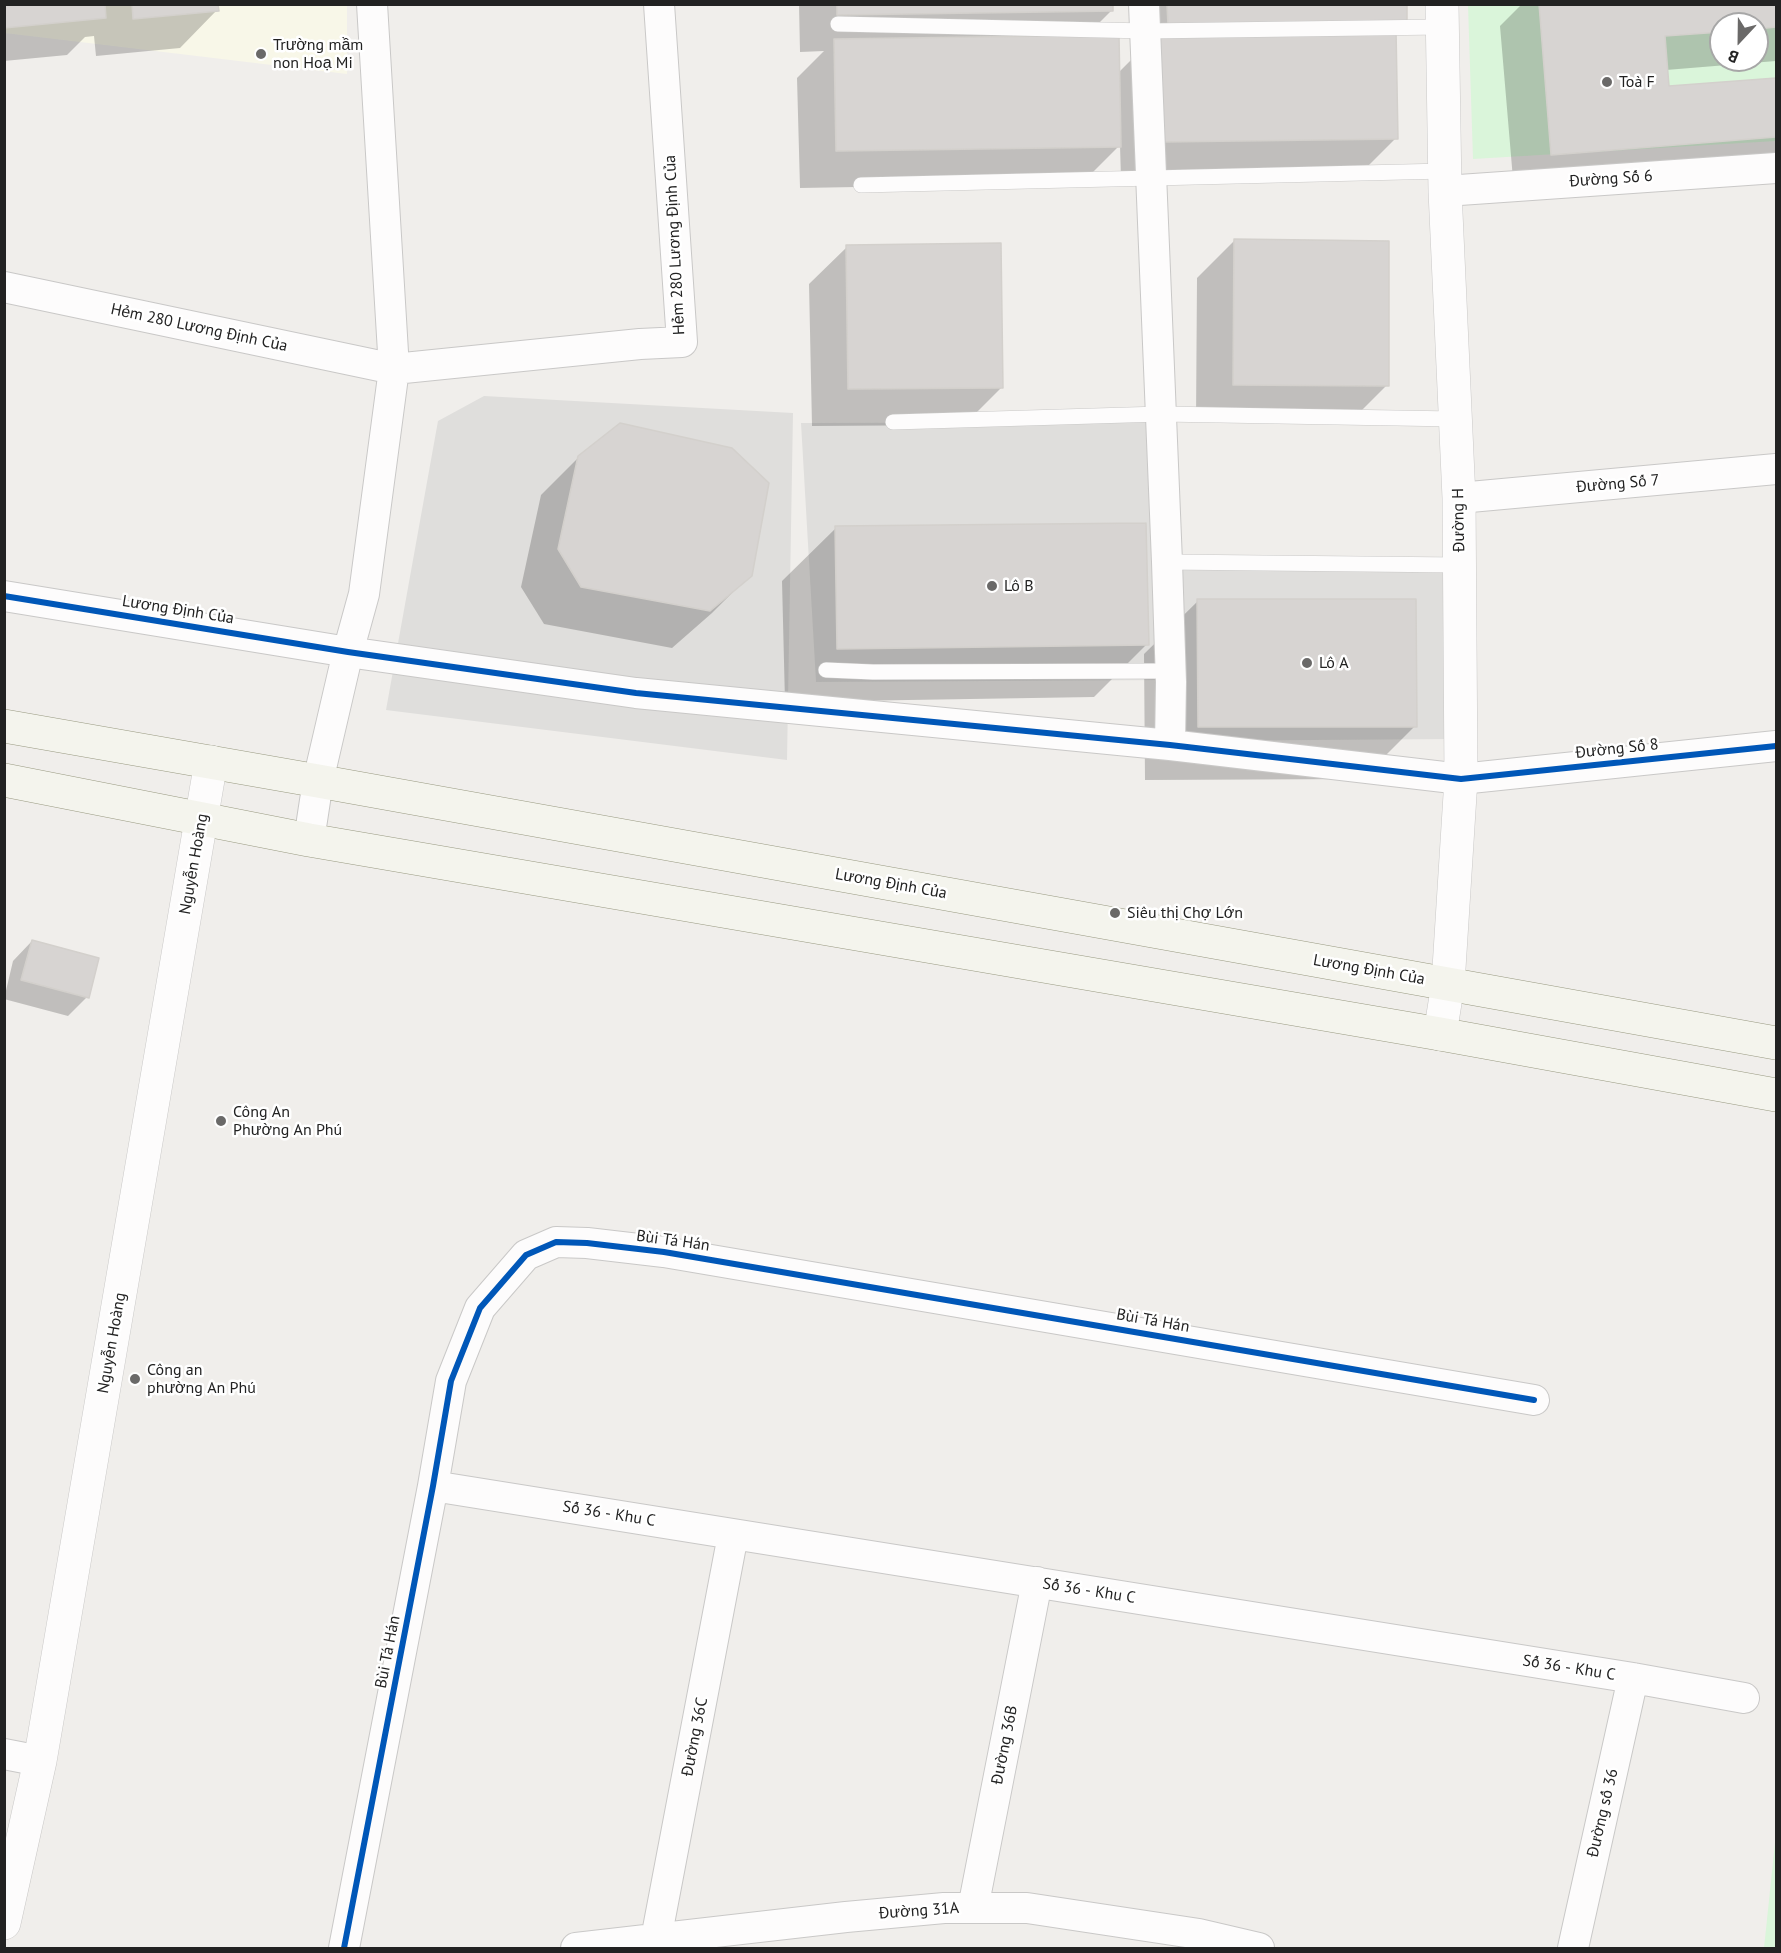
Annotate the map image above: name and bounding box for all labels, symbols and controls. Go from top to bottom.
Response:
north arrow [1709,12,1769,72]
place label: Trường mầm non Hoạ Mi [273,35,363,73]
text: B [1725,46,1741,68]
marker: Trường mầm non Hoạ Mi [254,47,268,61]
place label: Toà F [1619,72,1655,92]
marker: Toà F [1600,75,1614,89]
street label: Hẻm 280 Lương Định Của [661,154,689,336]
street label: Đường Số 6 [1569,167,1653,191]
street label: Hẻm 280 Lương Định Của [109,300,289,356]
street label: Đường Số 7 [1576,471,1660,497]
street label: Đường H [1449,488,1469,552]
place label: Lô B [1004,576,1034,596]
marker: Lô B [985,579,999,593]
street label: Lương Định Của [121,592,235,628]
place label: Lô A [1319,653,1349,673]
marker: Lô A [1300,656,1314,670]
street label: Đường Số 8 [1575,735,1659,763]
street label: Nguyễn Hoàng [176,812,212,916]
street label: Lương Định Của [834,865,948,903]
place label: Siêu thị Chợ Lớn [1127,903,1243,923]
marker: Siêu thị Chợ Lớn [1108,906,1122,920]
street label: Lương Định Của [1312,951,1426,989]
place label: Công An Phường An Phú [233,1102,342,1140]
marker: Công An Phường An Phú [214,1114,228,1128]
street label: Bùi Tá Hán [635,1226,711,1256]
street label: Nguyễn Hoàng [94,1291,130,1395]
street label: Bùi Tá Hán [1115,1305,1191,1337]
place label: Công an phường An Phú [147,1360,256,1398]
marker: Công an phường An Phú [128,1372,142,1386]
street label: Số 36 - Khu C [561,1497,657,1531]
street label: Số 36 - Khu C [1041,1574,1137,1608]
street label: Bùi Tá Hán [372,1614,404,1690]
street label: Số 36 - Khu C [1521,1651,1617,1685]
street label: Đường 36C [678,1696,712,1778]
street label: Đường 36B [988,1704,1022,1786]
street label: Đường số 36 [1583,1767,1623,1859]
street label: Đường 31A [878,1899,960,1923]

